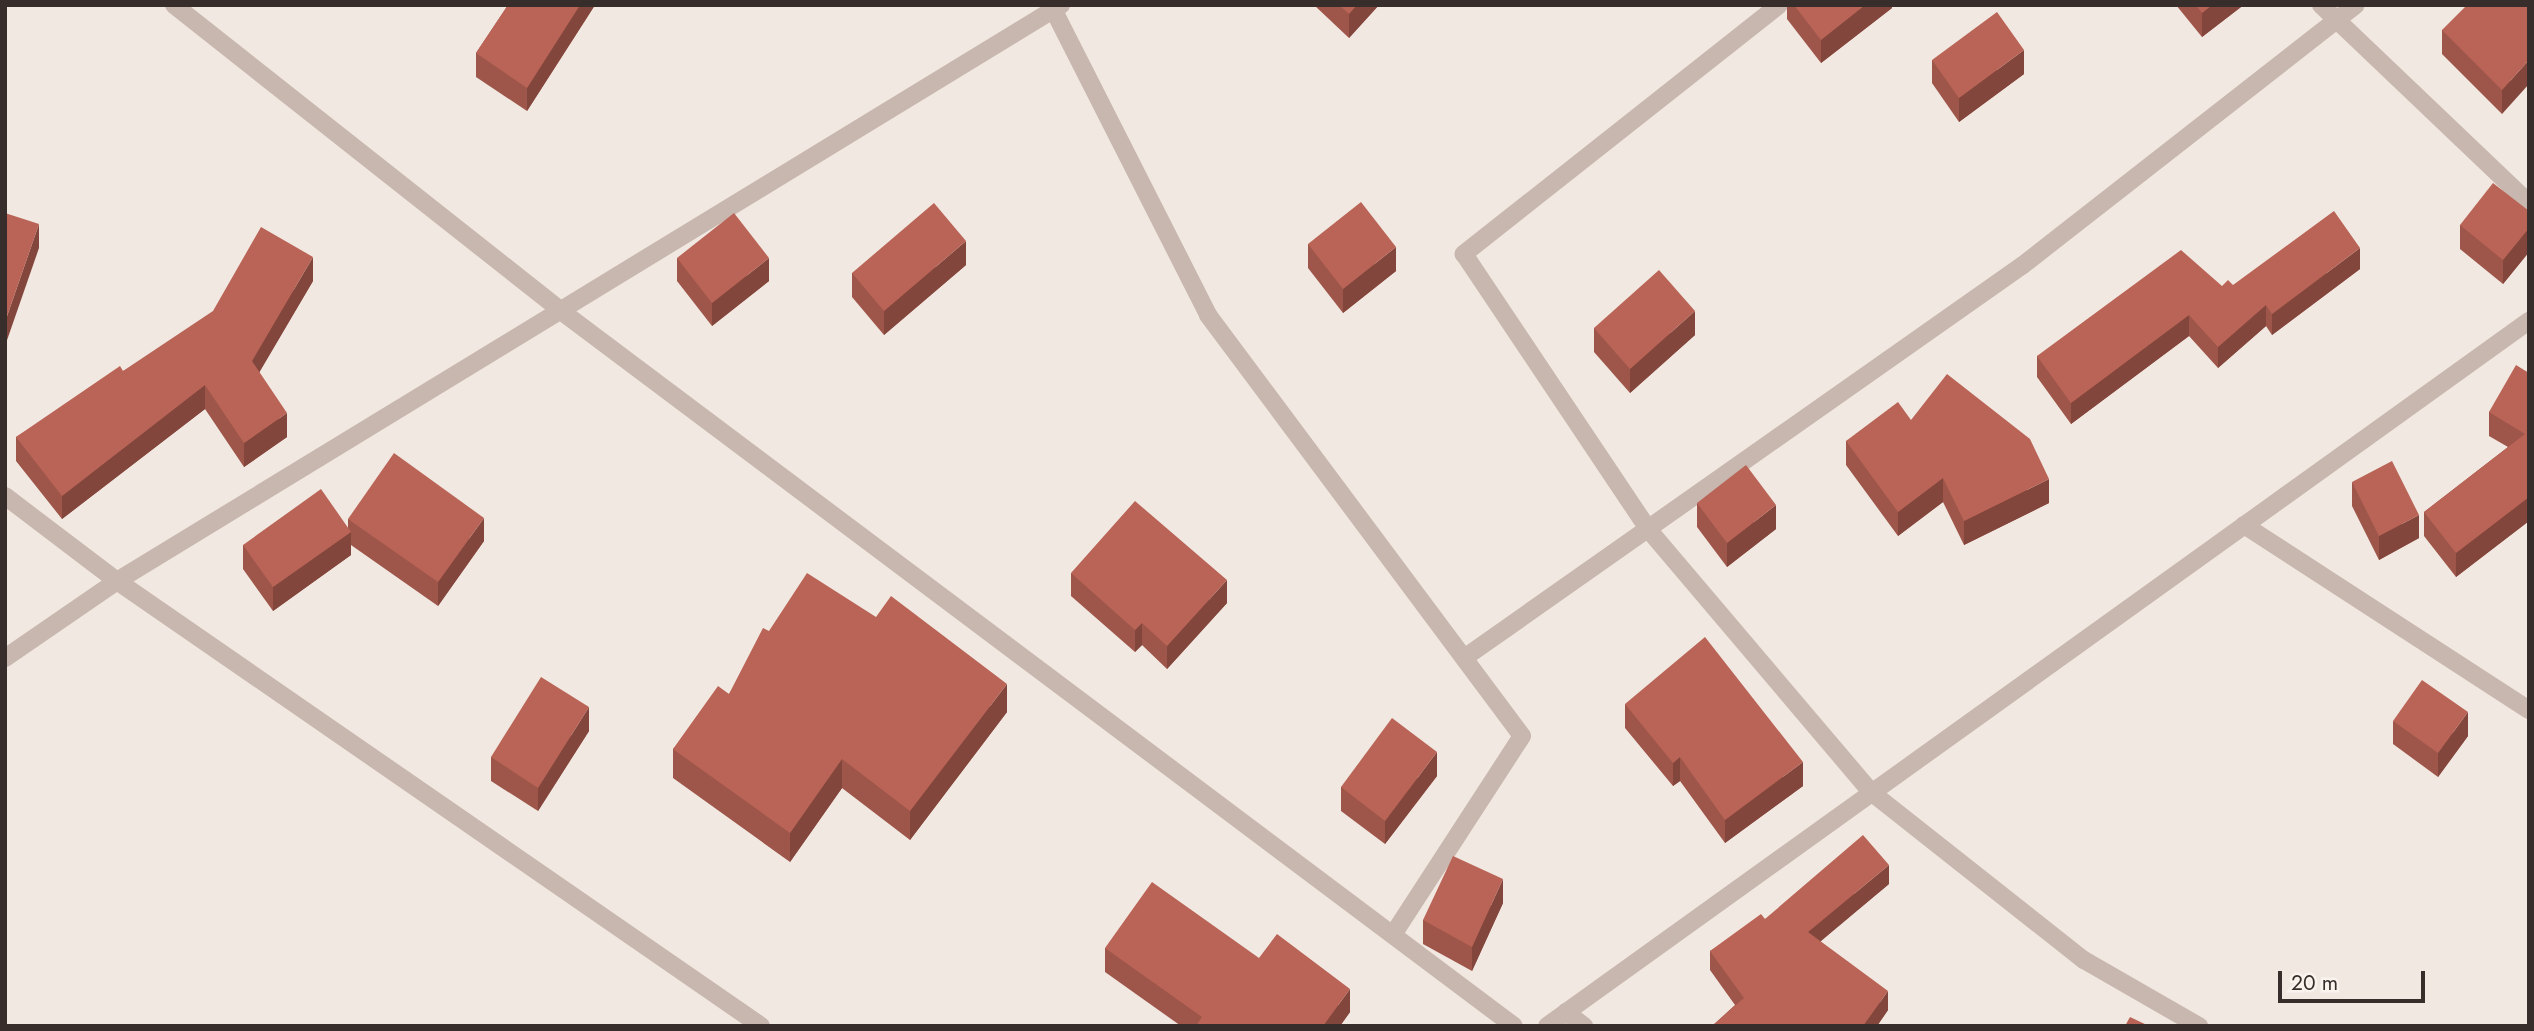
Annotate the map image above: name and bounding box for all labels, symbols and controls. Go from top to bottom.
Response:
scale bar [2282,958,2429,1002]
text: 20 m [2291,968,2338,998]

